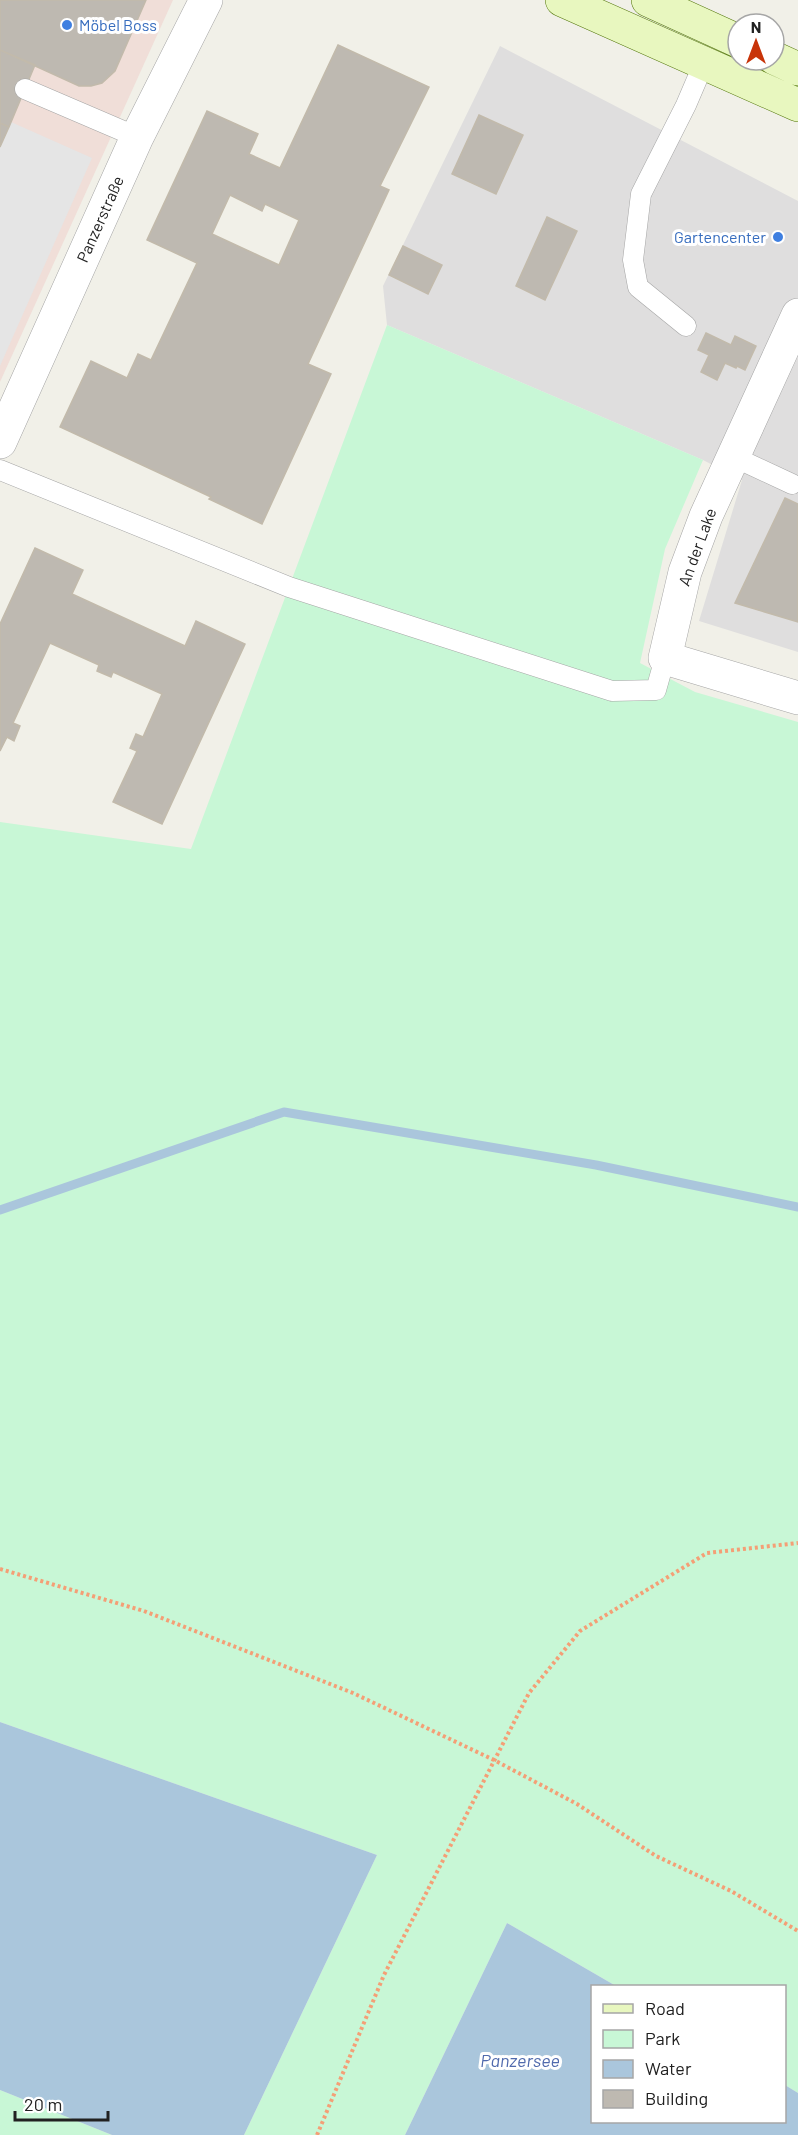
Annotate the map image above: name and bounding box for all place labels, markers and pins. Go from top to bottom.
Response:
place label: Möbel Boss [79,15,157,34]
marker: Möbel Boss [60,18,74,32]
place label: Gartencenter [674,227,766,246]
marker: Gartencenter [771,230,785,244]

